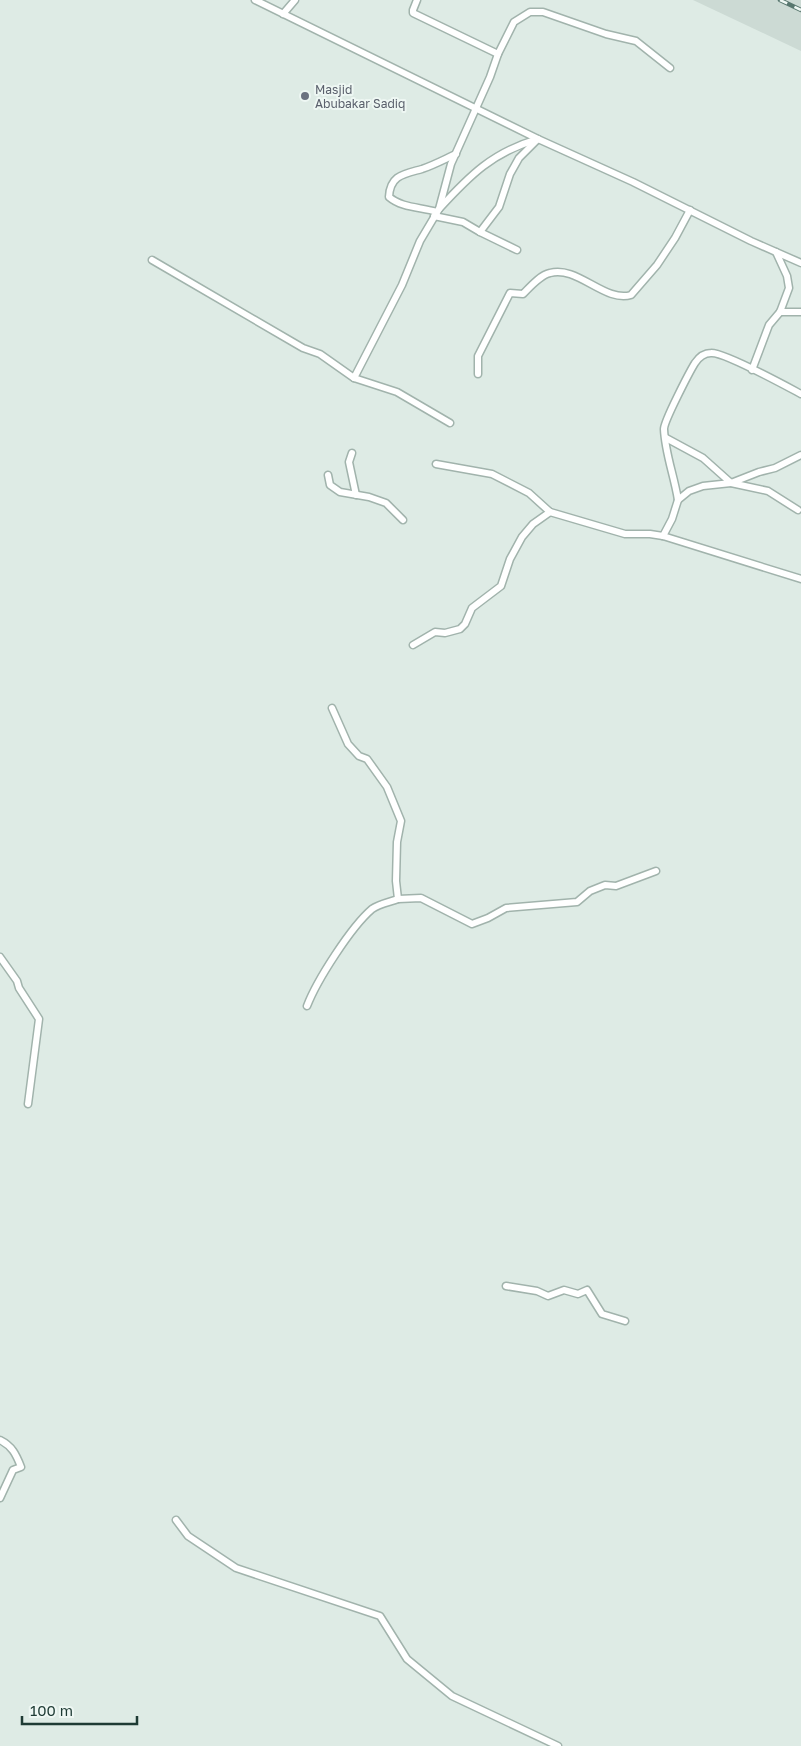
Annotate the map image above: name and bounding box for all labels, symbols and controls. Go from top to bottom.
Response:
place label: Masjid Abubakar Sadiq [315,82,405,111]
marker: Masjid Abubakar Sadiq [299,90,311,102]
scale bar [22,1694,138,1726]
text: 100 m [30,1701,73,1719]

